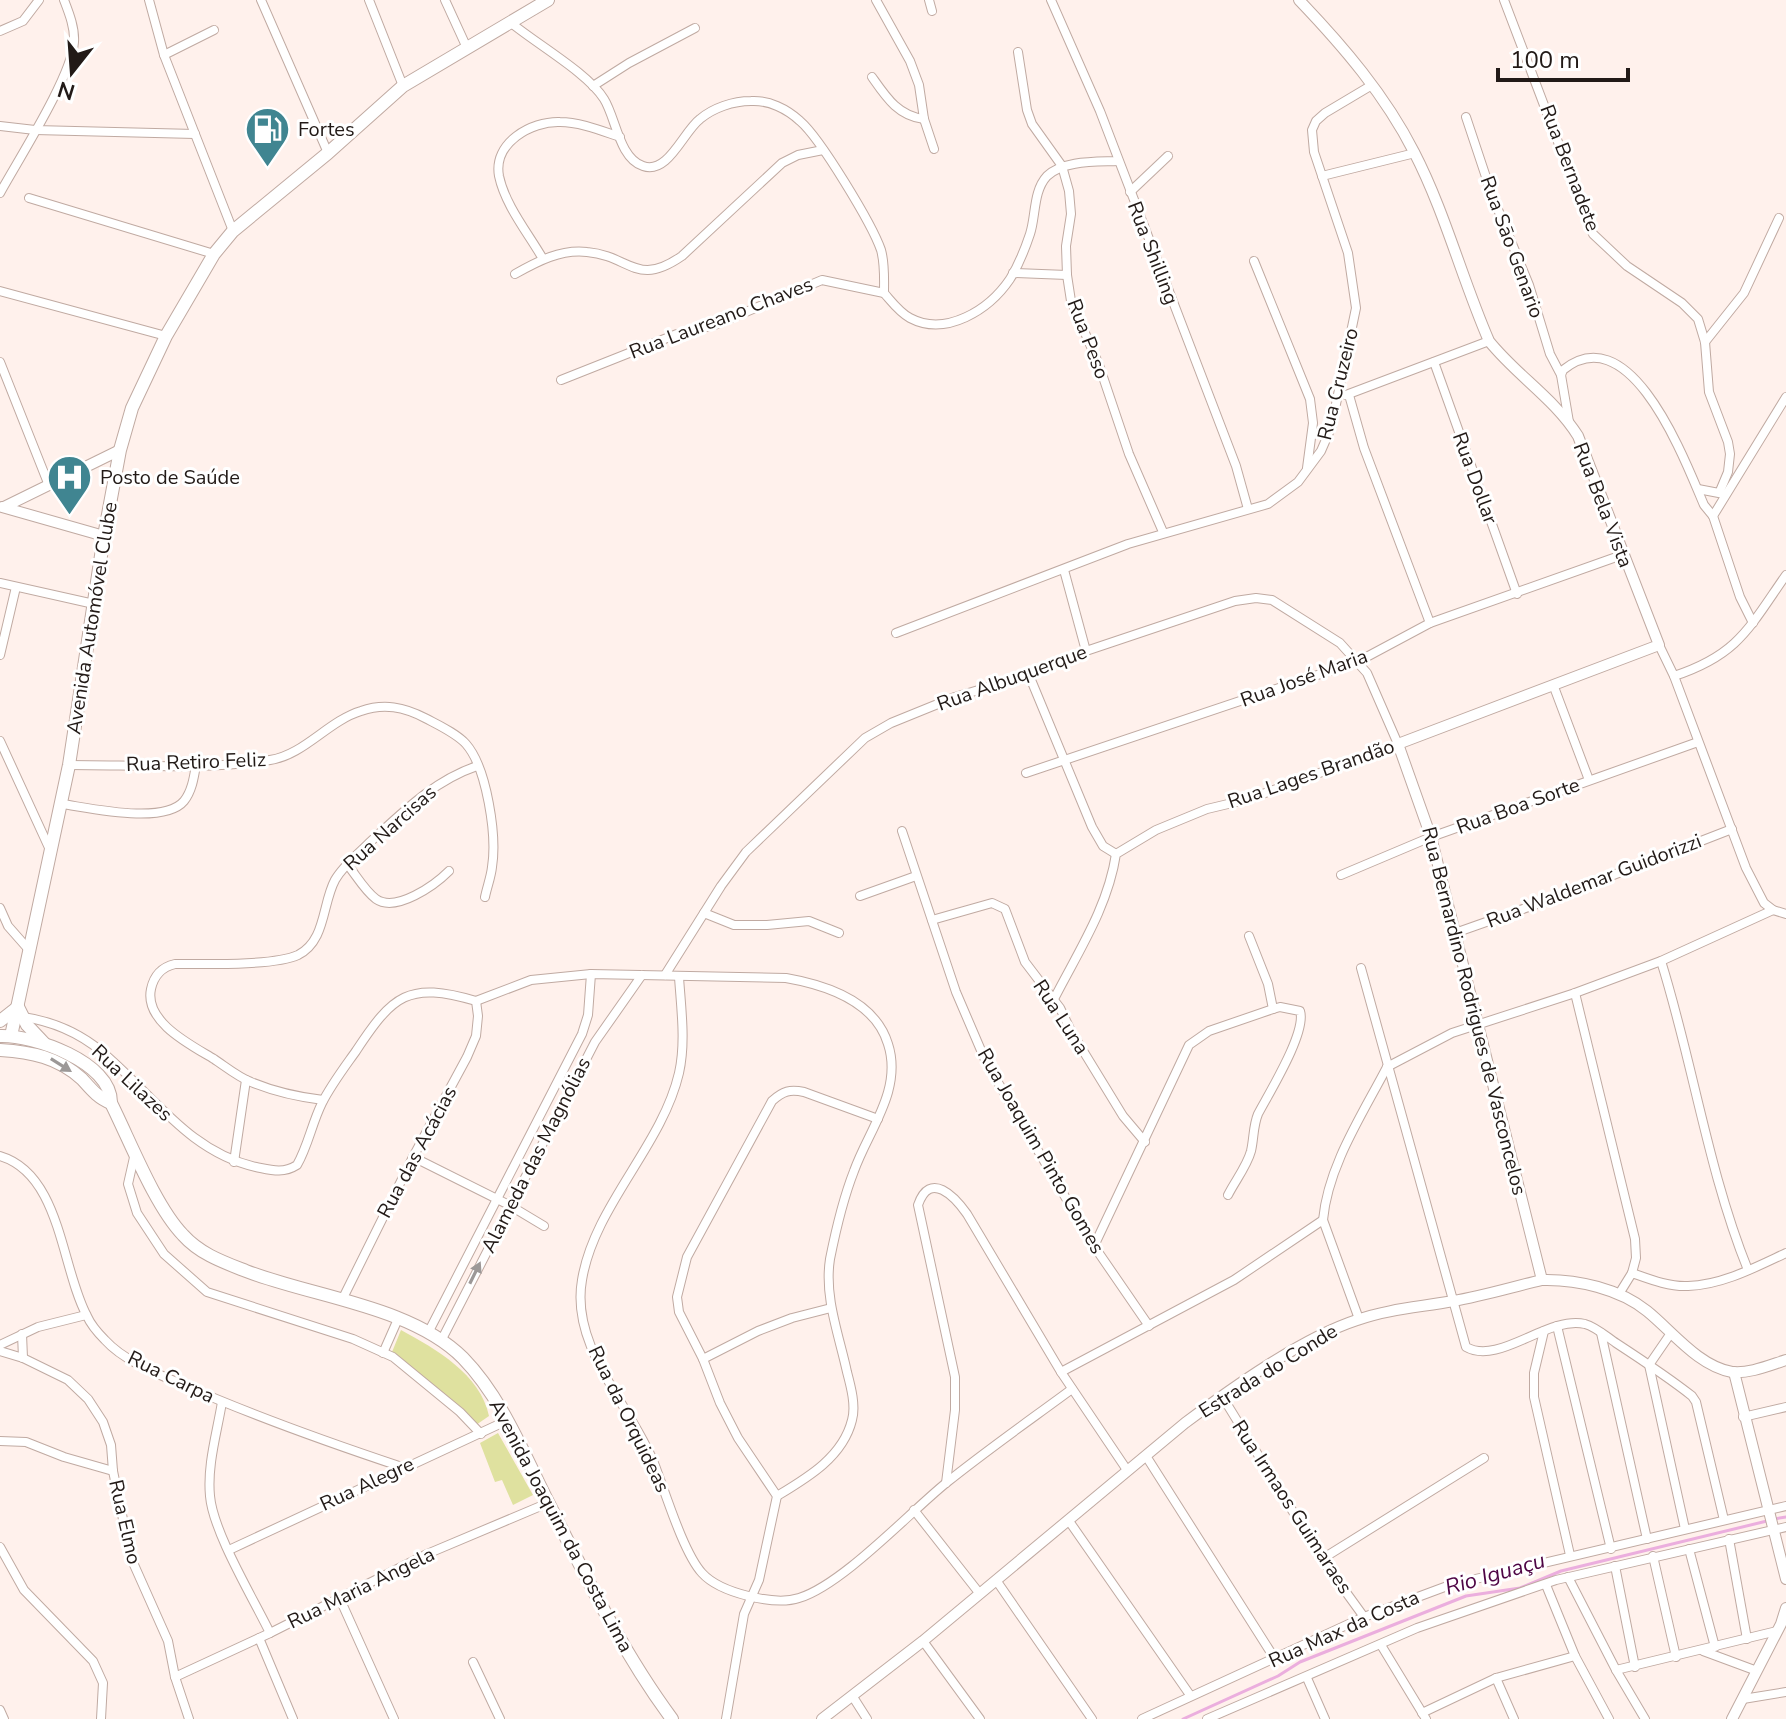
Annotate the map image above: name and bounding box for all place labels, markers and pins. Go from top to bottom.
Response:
fuel station icon: Fortes [243,105,291,168]
place label: Fortes [298,116,355,143]
hospital icon: Posto de Saúde [45,453,93,516]
place label: Posto de Saúde [100,464,240,491]

